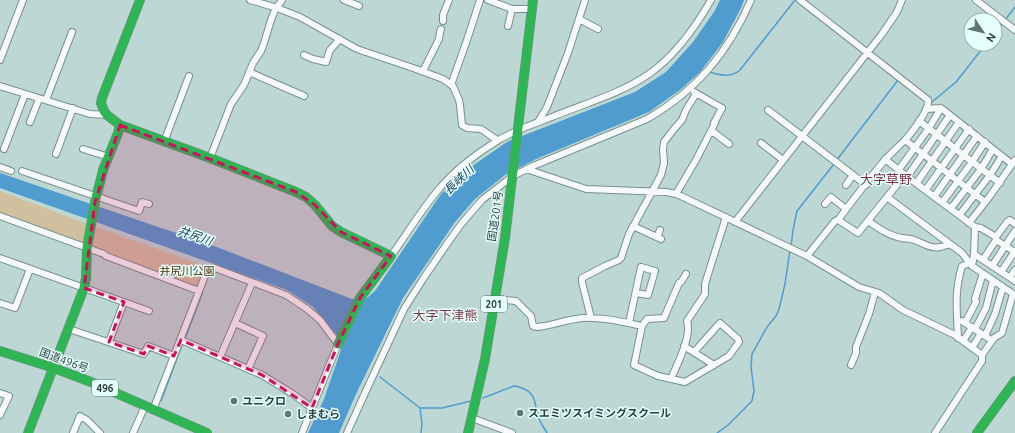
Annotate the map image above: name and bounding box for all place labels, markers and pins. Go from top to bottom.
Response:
place label: ユニクロ [242,395,286,407]
marker: ユニクロ [229,396,239,406]
place label: スエミツスイミングスクール [528,407,671,419]
place label: しまむら [296,408,340,420]
marker: スエミツスイミングスクール [515,408,525,418]
marker: しまむら [283,409,293,419]

